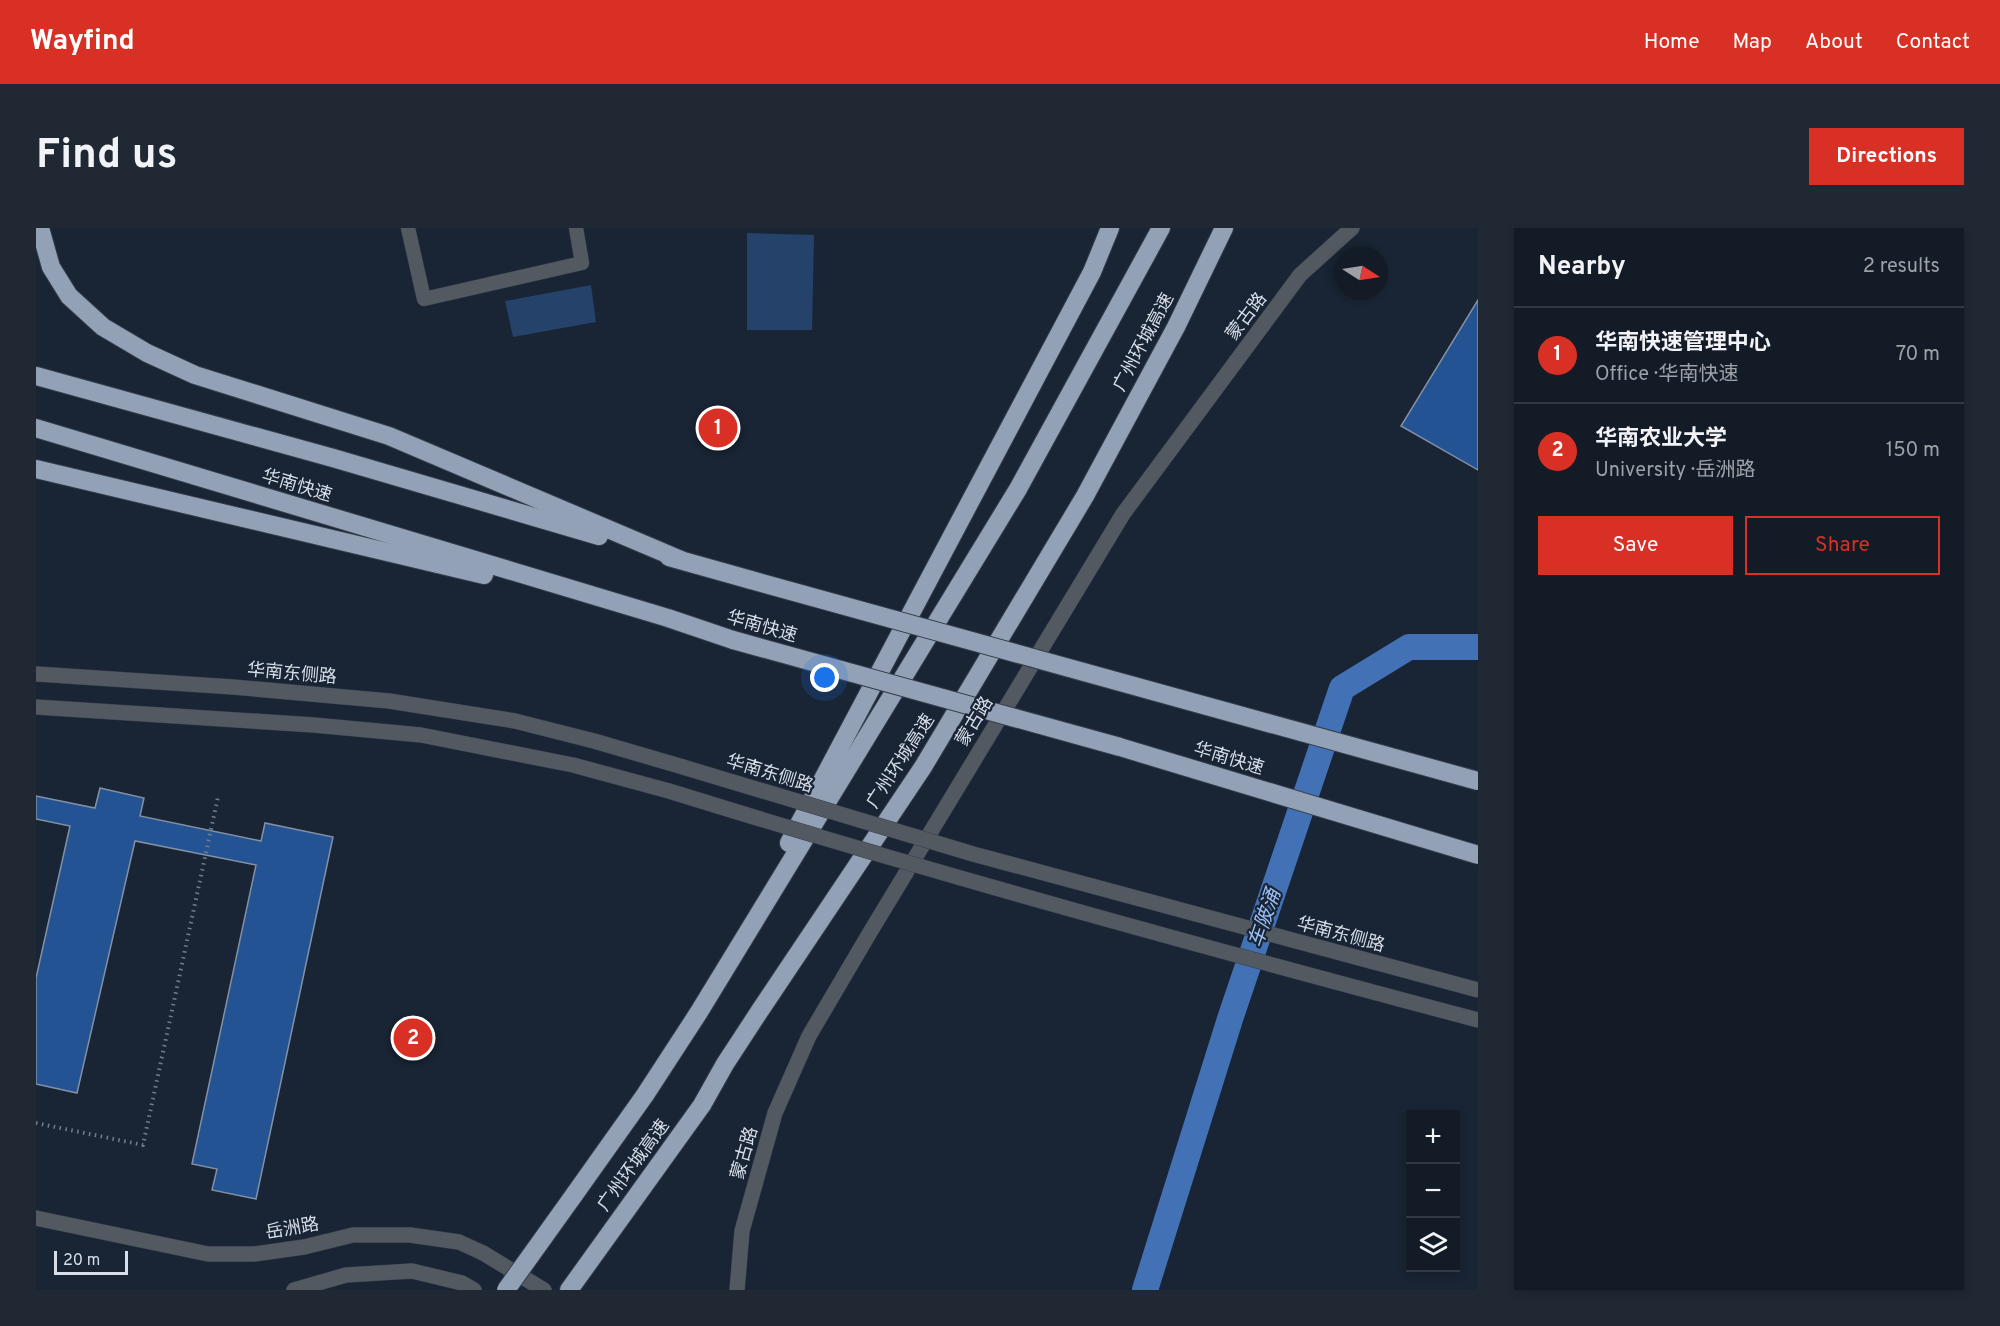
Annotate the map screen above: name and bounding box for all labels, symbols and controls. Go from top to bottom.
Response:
text: Wayfind [30,24,135,60]
text: Home [1644,29,1700,56]
text: Map [1733,29,1772,56]
text: About [1805,29,1863,56]
text: Contact [1896,29,1970,56]
button: Directions [1809,128,1964,185]
text: Find us [36,130,177,183]
north arrow [1334,246,1388,300]
text: Nearby [1538,251,1626,284]
text: 2 results [1863,254,1940,280]
street label: 蒙古路 [1222,288,1273,345]
street label: 广州环城高速 [1109,290,1180,396]
text: 华南快速管理中心 [1595,330,1771,357]
text: 1 [1554,342,1562,368]
text: 70 m [1896,342,1940,368]
text: Office · 华南快速 [1595,362,1738,388]
pin: 1 [698,406,738,450]
text: 华南农业大学 [1595,426,1727,453]
text: 2 [1551,438,1564,464]
text: 150 m [1886,438,1940,464]
text: University · 岳洲路 [1595,458,1755,484]
street label: 华南快速 [259,465,334,508]
button: Save [1538,516,1733,575]
button: Share [1745,516,1940,575]
street label: 华南快速 [724,606,799,648]
street label: 华南东侧路 [246,659,338,690]
your location [810,663,839,692]
street label: 蒙古路 [952,693,999,751]
street label: 广州环城高速 [862,710,940,813]
street label: 华南快速 [1191,738,1266,781]
street label: 华南东侧路 [723,750,816,799]
water label: 车陂涌 [1244,884,1289,951]
street label: 华南东侧路 [1294,913,1387,958]
pin: 2 [394,1016,433,1060]
map controls [1406,1110,1460,1272]
button: + [1406,1110,1460,1164]
street label: 广州环城高速 [593,1115,675,1216]
street label: 蒙古路 [727,1124,764,1183]
button: − [1406,1164,1460,1218]
street label: 岳洲路 [264,1213,321,1245]
button: layers [1406,1218,1460,1272]
scale bar [54,1248,128,1276]
text: 20 m [63,1251,100,1271]

